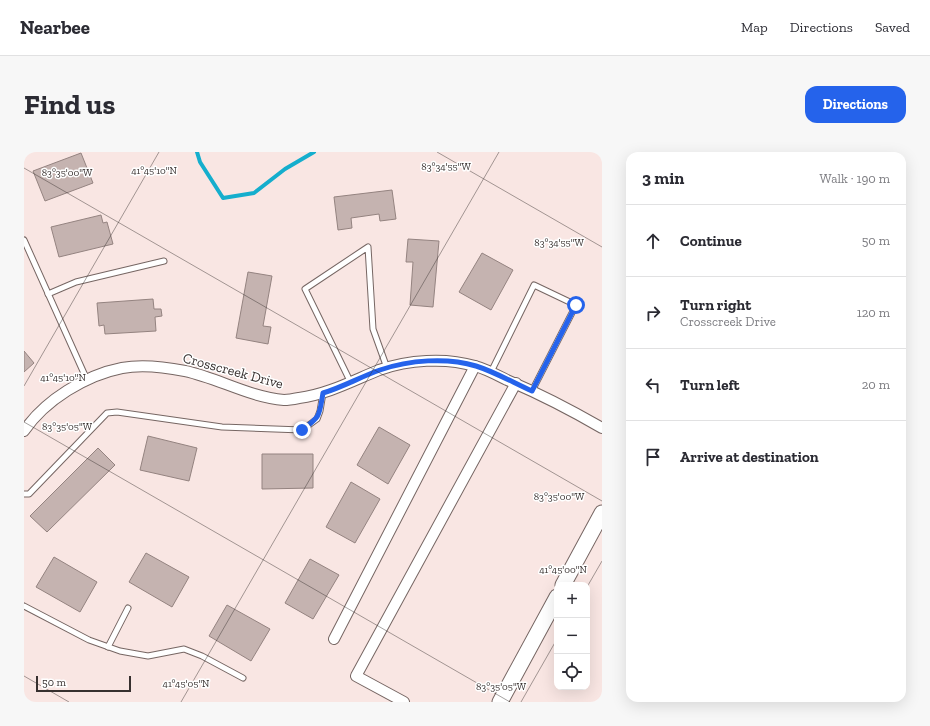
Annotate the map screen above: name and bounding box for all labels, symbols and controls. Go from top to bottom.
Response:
text: Nearbee [20,16,90,39]
text: Map [741,19,768,36]
text: Directions [790,19,853,36]
text: Saved [875,19,910,36]
button: Directions [805,86,906,123]
text: Find us [24,88,115,121]
text: 83°34'55"W [421,161,471,173]
text: 41°45'10"N [131,165,177,177]
text: 83°35'00"W [42,167,93,179]
text: 3 min [642,168,684,188]
text: Walk · 190 m [820,171,890,186]
icon: ahead [642,230,664,252]
text: Continue [680,232,742,250]
text: 50 m [862,233,890,248]
text: 83°34'55"W [534,237,584,249]
route start [567,296,585,314]
text: Turn right [680,296,751,314]
icon: right [642,302,664,324]
text: 120 m [857,305,890,320]
text: Crosscreek Drive [680,314,776,329]
street label: Crosscreek Drive [181,349,285,393]
text: 41°45'10"N [40,372,86,384]
icon: left [642,374,664,396]
text: Turn left [680,376,740,394]
text: 20 m [862,377,890,392]
text: 83°35'05"W [42,421,93,433]
route end [293,421,311,439]
icon: arrive [642,446,664,468]
text: Arrive at destination [680,448,819,466]
text: 83°35'00"W [534,491,585,503]
text: 41°45'00"N [539,564,587,576]
map controls [554,582,590,690]
button: + [554,582,590,618]
button: − [554,618,590,654]
button: locate [554,654,590,690]
scale bar [36,674,131,693]
text: 50 m [42,676,66,689]
text: 41°45'05"N [163,678,210,690]
text: 83°35'05"W [476,681,527,693]

